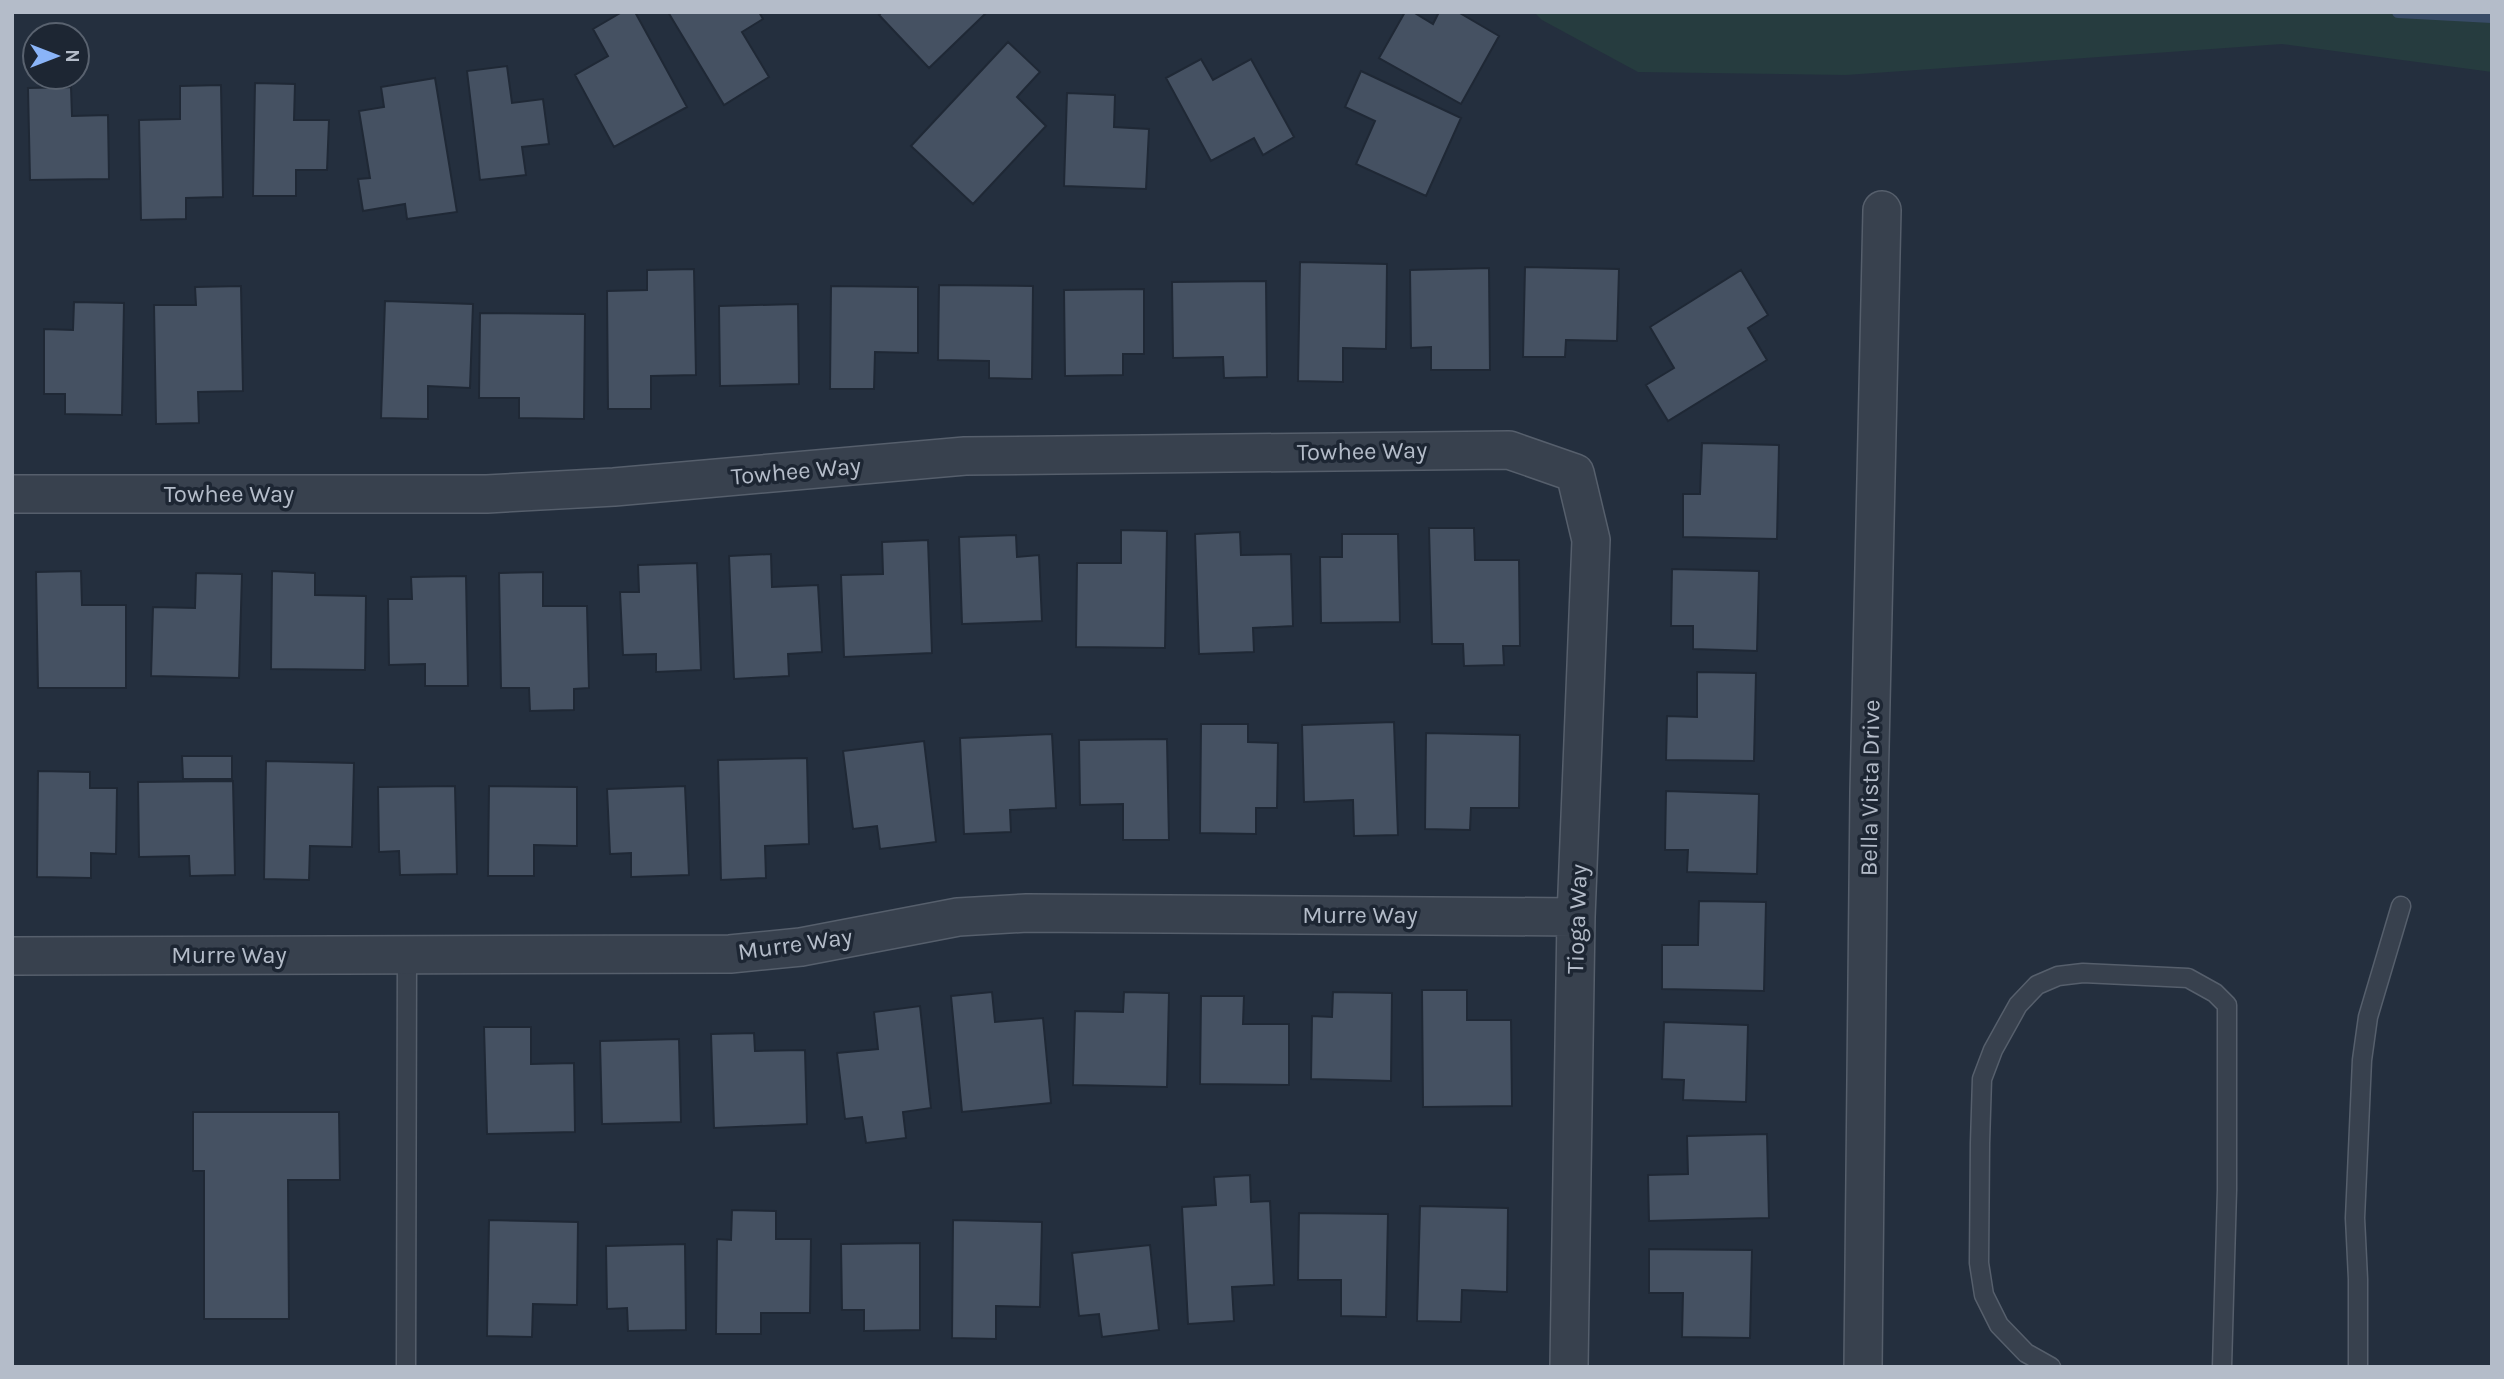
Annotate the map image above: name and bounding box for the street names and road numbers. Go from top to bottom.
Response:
street label: Towhee Way [1296,436,1428,466]
street label: Towhee Way [730,451,862,491]
street label: Towhee Way [164,480,294,508]
street label: Bella Vista Drive [1854,699,1886,877]
street label: Tioga Way [1561,864,1593,974]
street label: Murre Way [1302,901,1418,929]
street label: Murre Way [736,922,854,966]
street label: Murre Way [171,941,287,969]

